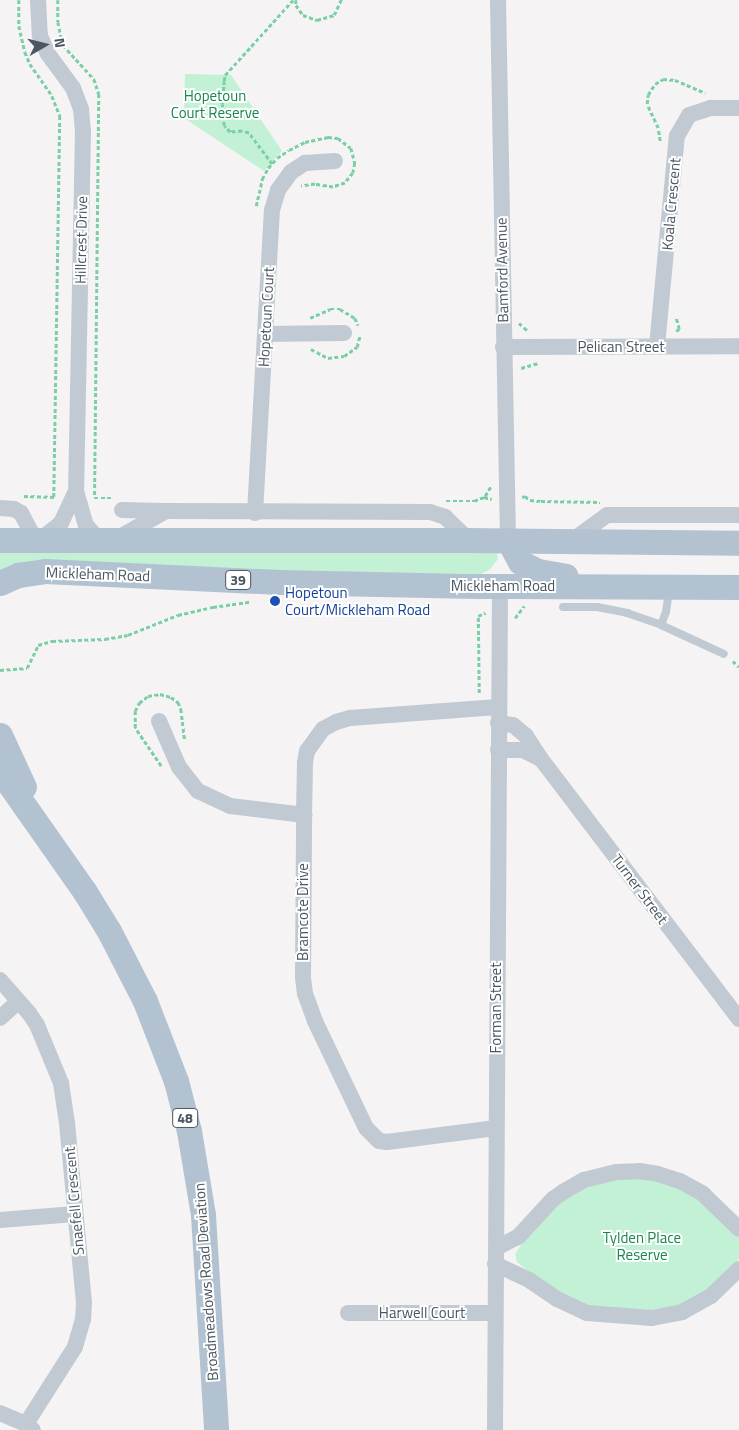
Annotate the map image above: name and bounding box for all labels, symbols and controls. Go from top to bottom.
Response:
north arrow [20,20,70,70]
text: N [49,37,71,49]
park label: Hopetoun Court Reserve [171,86,259,121]
street label: Koala Crescent [658,157,684,251]
street label: Hillcrest Drive [71,196,91,284]
street label: Bamford Avenue [492,217,512,323]
street label: Hopetoun Court [254,266,278,368]
street label: Pelican Street [577,338,665,356]
street label: Mickleham Road [45,563,151,585]
road number: 39 [224,568,252,592]
street label: Mickleham Road [451,577,555,595]
place label: Hopetoun Court/Mickleham Road [285,583,430,618]
marker: Hopetoun Court/Mickleham Road [269,595,281,607]
street label: Turner Street [608,851,672,927]
street label: Bramcote Drive [294,863,312,961]
street label: Forman Street [487,963,505,1053]
road number: 48 [171,1106,199,1130]
street label: Snaefell Crescent [60,1146,88,1256]
street label: Broadmeadows Road Deviation [190,1183,222,1381]
park label: Tylden Place Reserve [603,1228,681,1263]
street label: Harwell Court [379,1304,465,1322]

